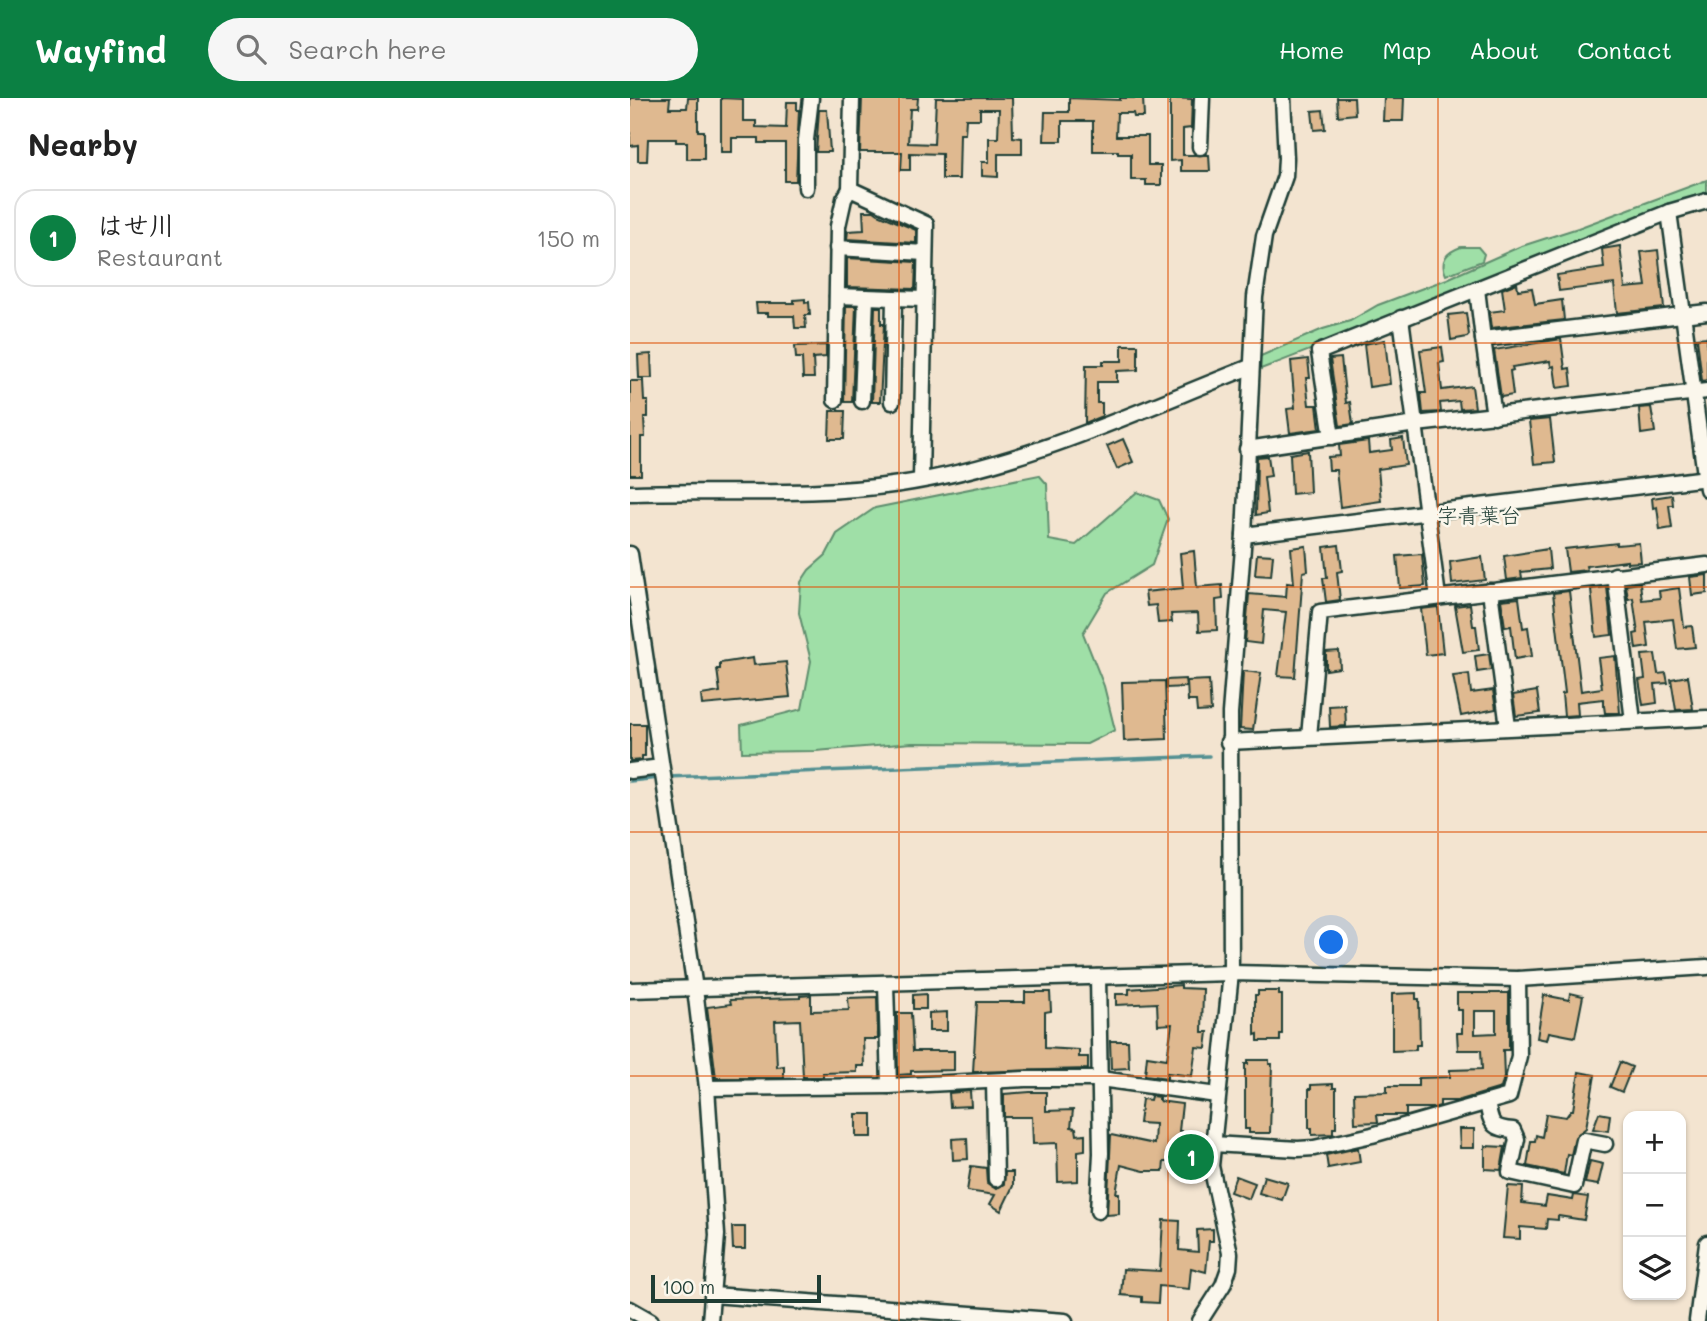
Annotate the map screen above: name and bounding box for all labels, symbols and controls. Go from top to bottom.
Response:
search box [208,18,698,81]
text: Wayfind [35,28,166,71]
icon: search [232,30,270,68]
text: Search here [288,32,447,66]
text: Home [1279,34,1344,65]
text: Map [1382,34,1431,65]
text: About [1469,34,1539,65]
text: Contact [1577,34,1672,65]
text: Nearby [28,124,138,164]
text: はせ川 [97,208,175,242]
text: 1 [48,223,58,253]
text: 150 m [536,223,600,253]
text: Restaurant [97,242,223,272]
district label: 字青葉台 [1437,501,1521,528]
your location [1314,925,1348,959]
map controls [1623,1111,1686,1300]
button: + [1623,1111,1686,1174]
pin: 1 [1168,1131,1214,1183]
button: − [1623,1174,1686,1237]
button: layers [1623,1237,1686,1300]
scale bar [651,1272,821,1304]
text: 100 m [662,1274,715,1299]

